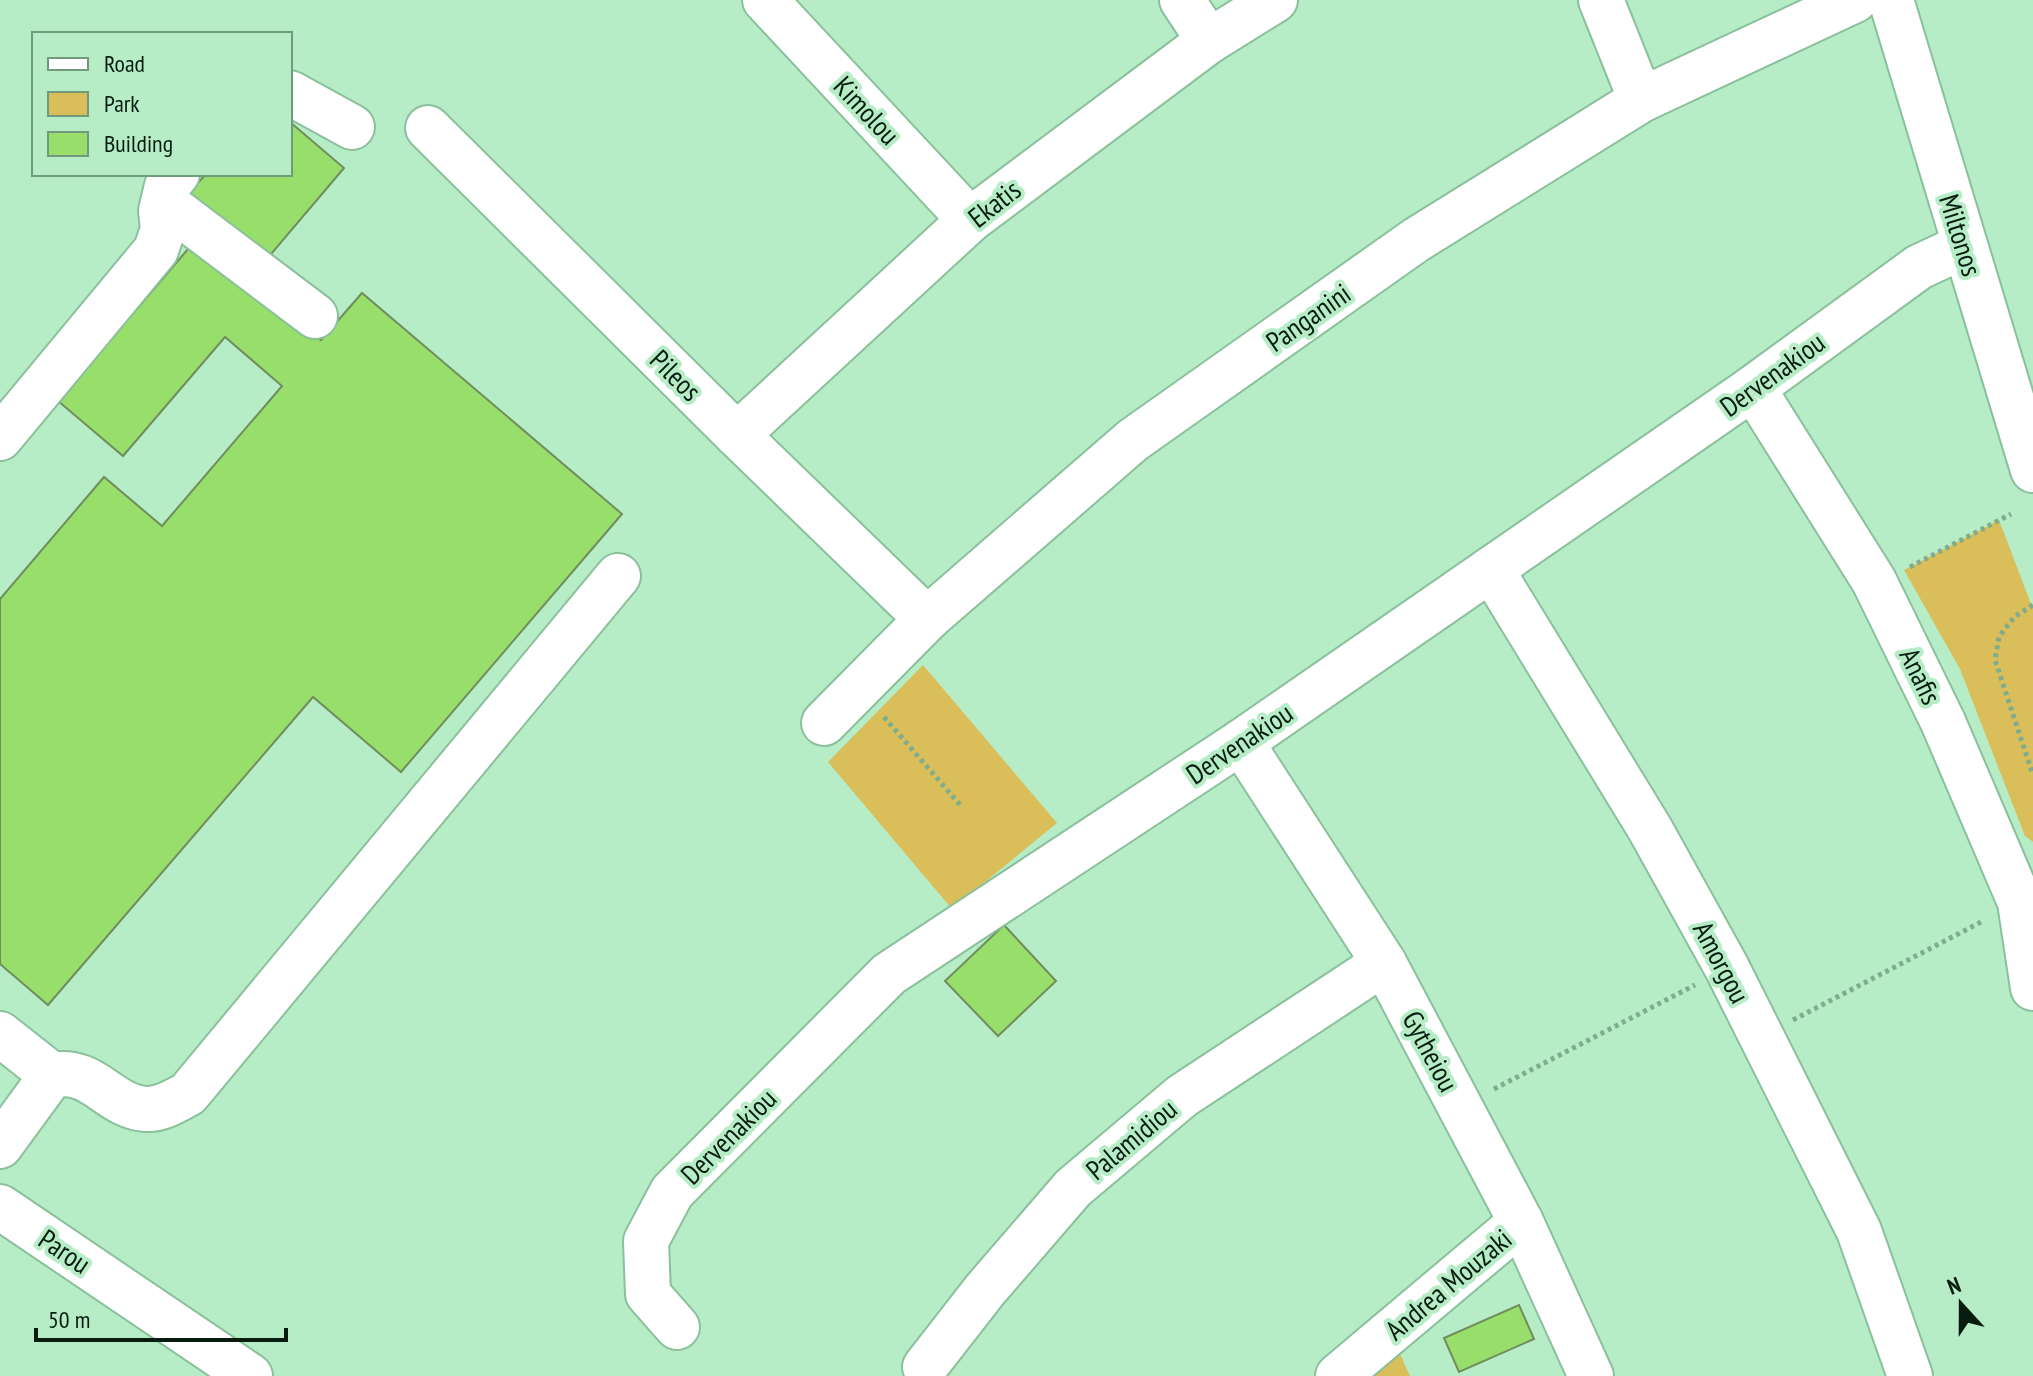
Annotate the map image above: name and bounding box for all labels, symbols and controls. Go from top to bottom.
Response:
legend [32,32,292,176]
text: Road [104,48,145,79]
street label: Kimolou [826,68,908,152]
text: Park [104,88,140,119]
text: Building [104,128,173,159]
street label: Ekatis [960,171,1028,235]
street label: Miltonos [1931,189,1991,281]
street label: Panganini [1258,274,1358,360]
street label: Dervenakiou [1712,323,1832,425]
street label: Pileos [642,341,710,409]
street label: Anafis [1892,642,1950,710]
street label: Dervenakiou [1178,694,1300,792]
street label: Amorgou [1685,915,1759,1009]
street label: Gytheiou [1394,1004,1468,1098]
street label: Dervenakiou [672,1080,784,1192]
street label: Palamidiou [1078,1090,1184,1188]
street label: Parou [32,1220,98,1282]
street label: Andrea Mouzaki [1377,1220,1519,1348]
north arrow [1921,1264,2001,1344]
text: N [1943,1270,1964,1301]
scale bar [36,1292,286,1342]
text: 50 m [48,1304,90,1335]

